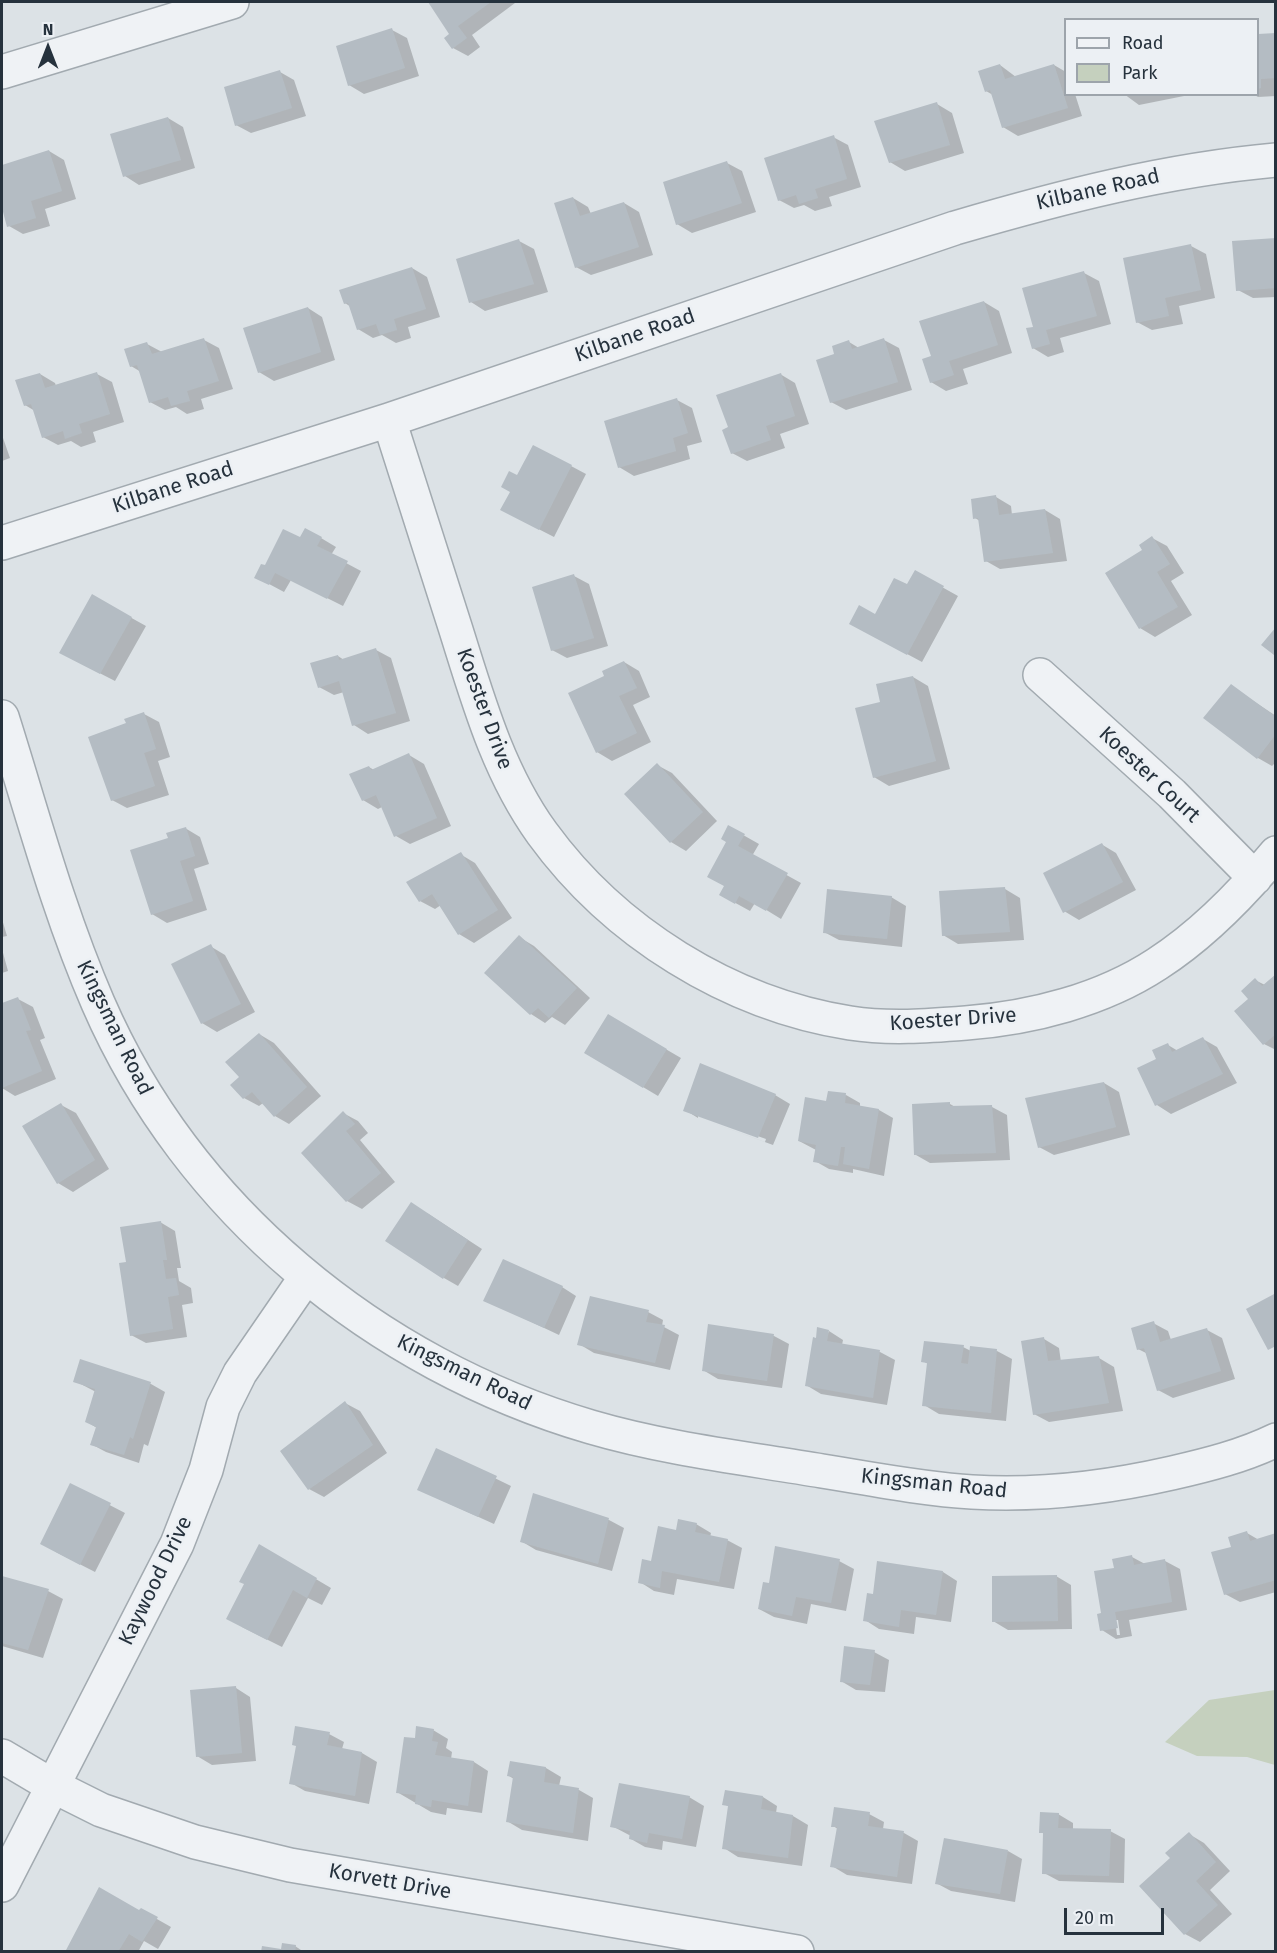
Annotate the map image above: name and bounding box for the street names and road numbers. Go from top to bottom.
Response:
street label: Kilbane Road [1034,164,1162,216]
street label: Kilbane Road [571,304,699,368]
street label: Kilbane Road [109,457,237,519]
street label: Koester Drive [450,645,518,773]
street label: Koester Court [1093,722,1205,828]
street label: Kingsman Road [70,956,158,1100]
street label: Koester Drive [889,1003,1017,1037]
street label: Kingsman Road [392,1329,536,1417]
street label: Kingsman Road [860,1464,1008,1504]
street label: Kaywood Drive [114,1512,198,1650]
street label: Korvett Drive [327,1859,453,1905]

